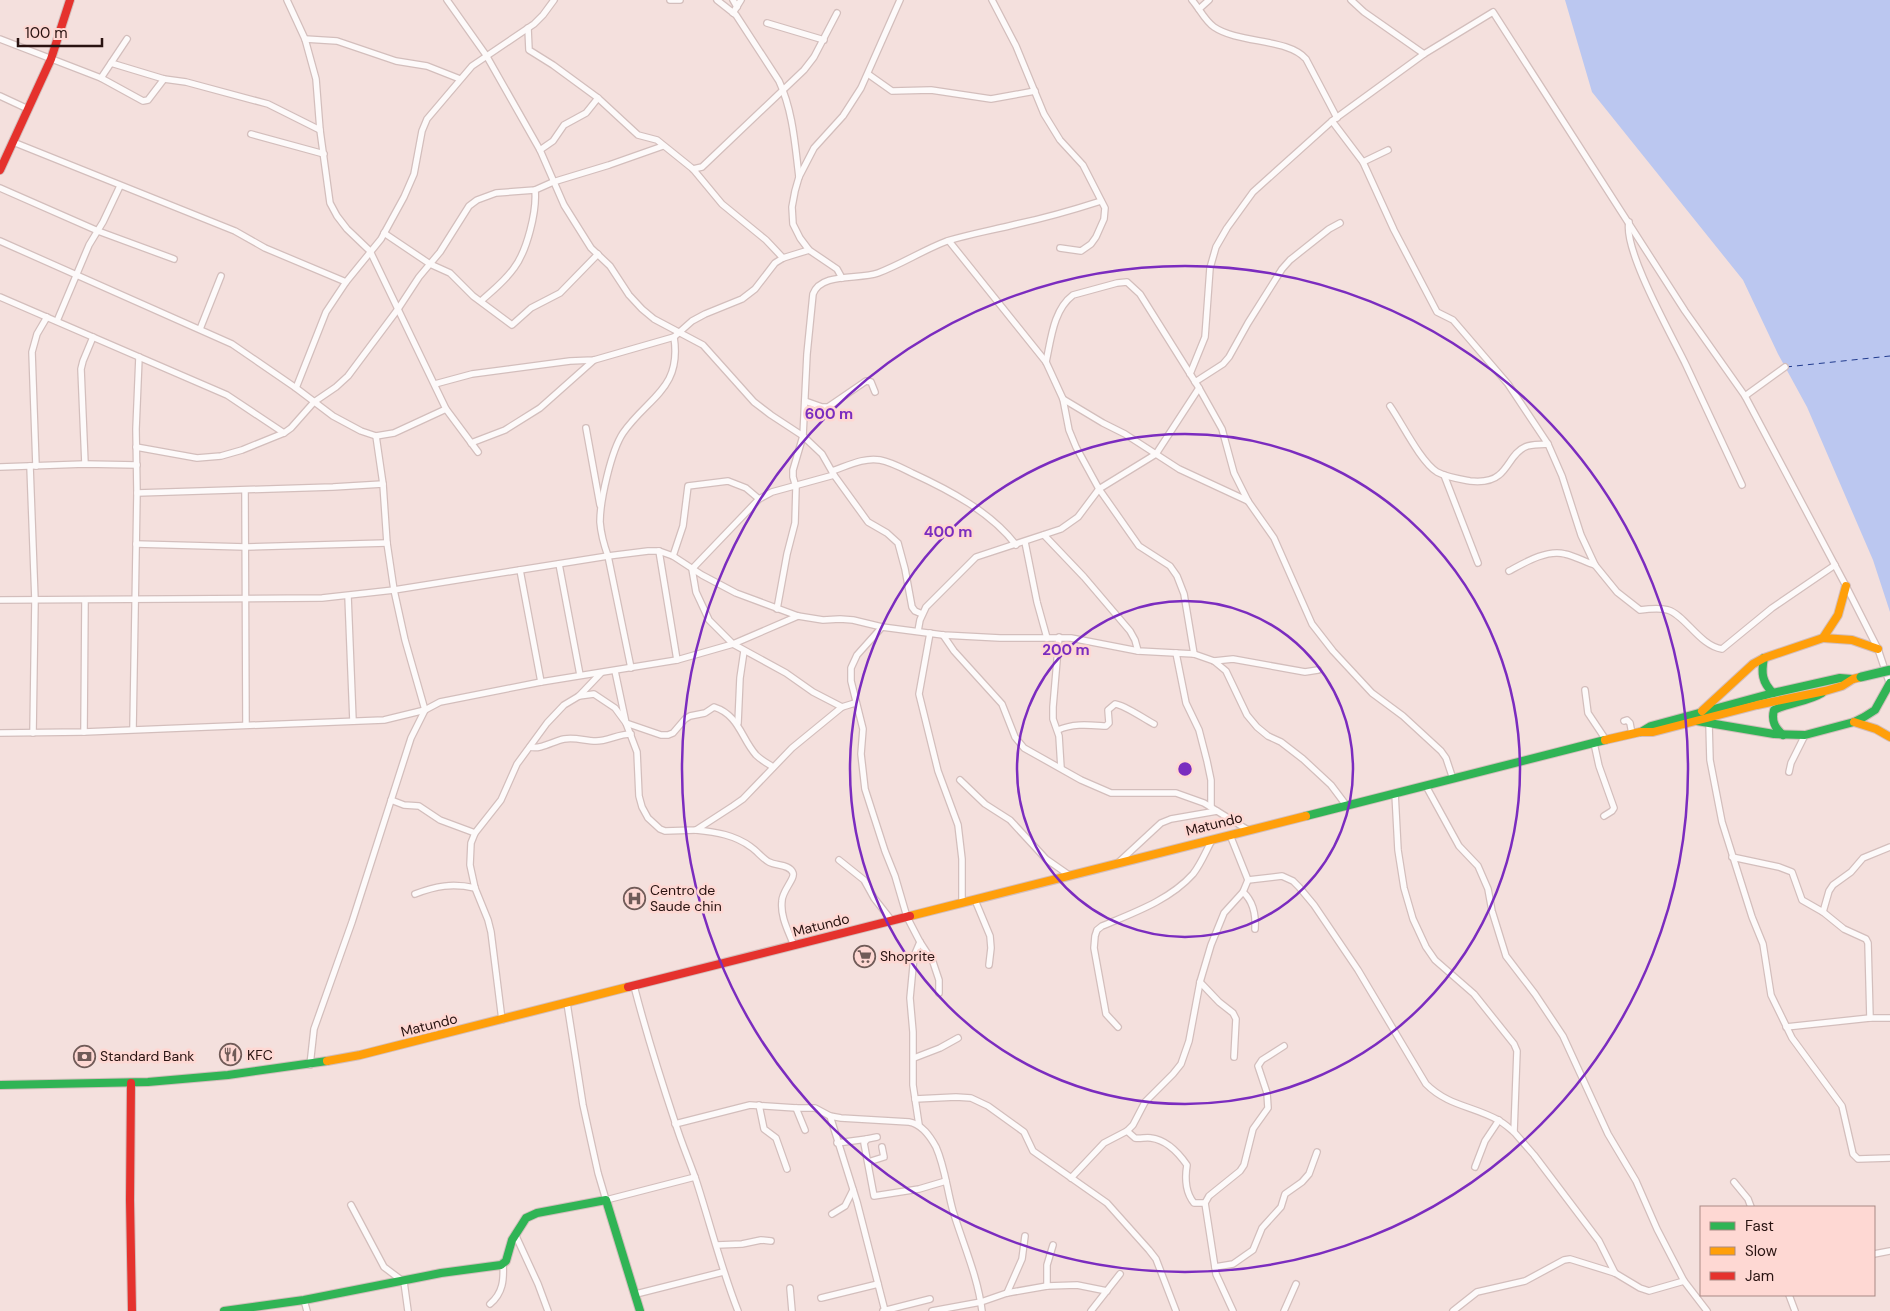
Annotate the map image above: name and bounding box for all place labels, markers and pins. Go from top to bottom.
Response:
centre of rings [1176,760,1194,778]
place label: Centro de Saude chin [650,881,722,915]
hospital icon: Centro de Saude chin [622,886,646,910]
supermarket icon: Shoprite [852,944,876,968]
place label: Shoprite [880,947,935,965]
restaurant icon: KFC [219,1043,243,1067]
bank icon: Standard Bank [72,1044,96,1068]
place label: KFC [247,1046,273,1064]
place label: Standard Bank [100,1047,194,1065]

